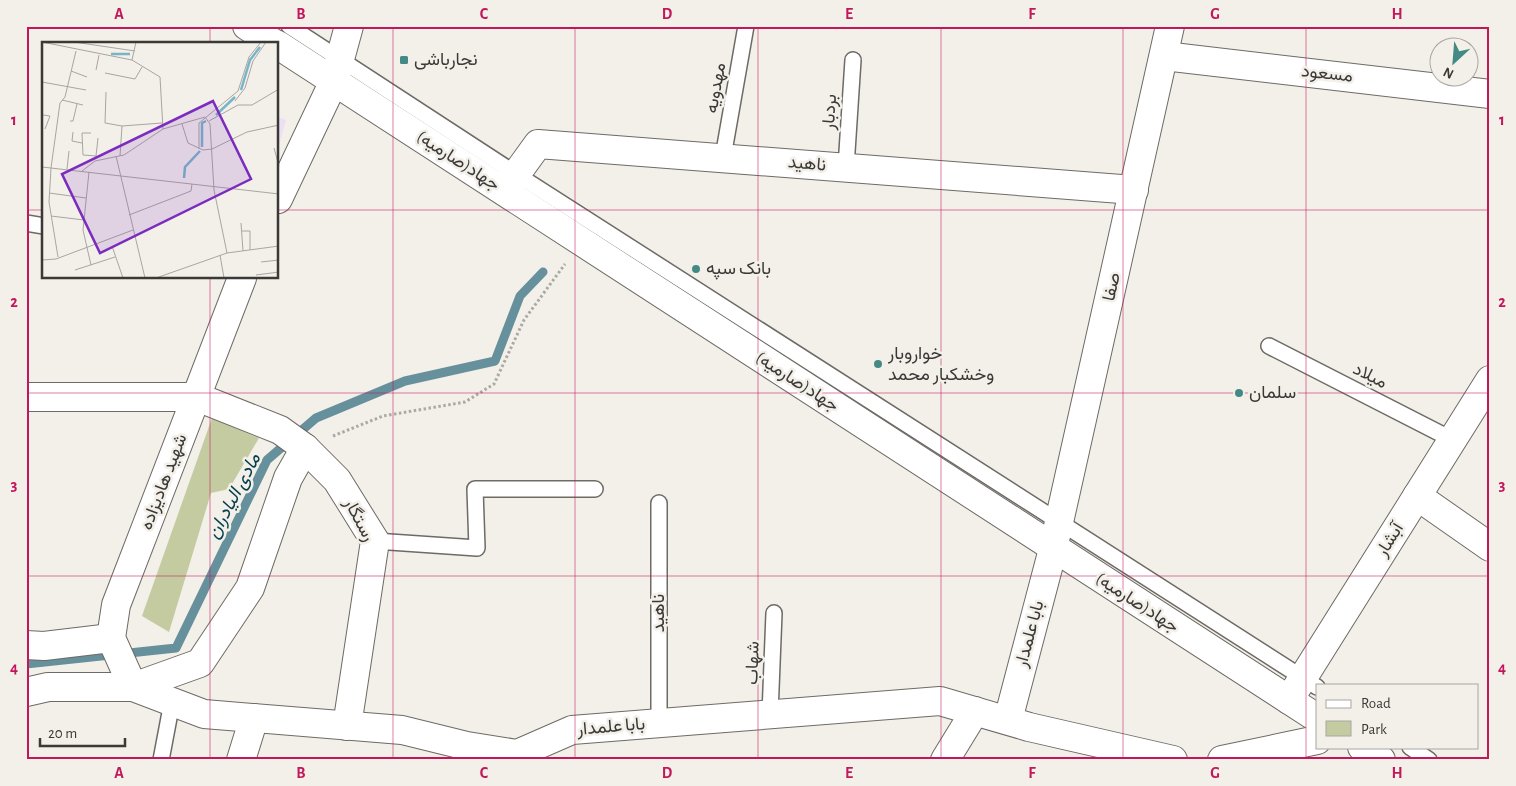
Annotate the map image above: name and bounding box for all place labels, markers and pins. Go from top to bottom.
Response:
place label: نجارباشی [414,51,478,70]
marker: نجارباشی [398,54,410,66]
place label: بانک سپه [706,260,771,280]
marker: بانک سپه [690,263,702,275]
place label: خواروبار وخشکبار محمد [887,345,994,385]
marker: خواروبار وخشکبار محمد [872,358,884,370]
place label: سلمان [1249,384,1296,402]
marker: سلمان [1233,387,1245,399]

